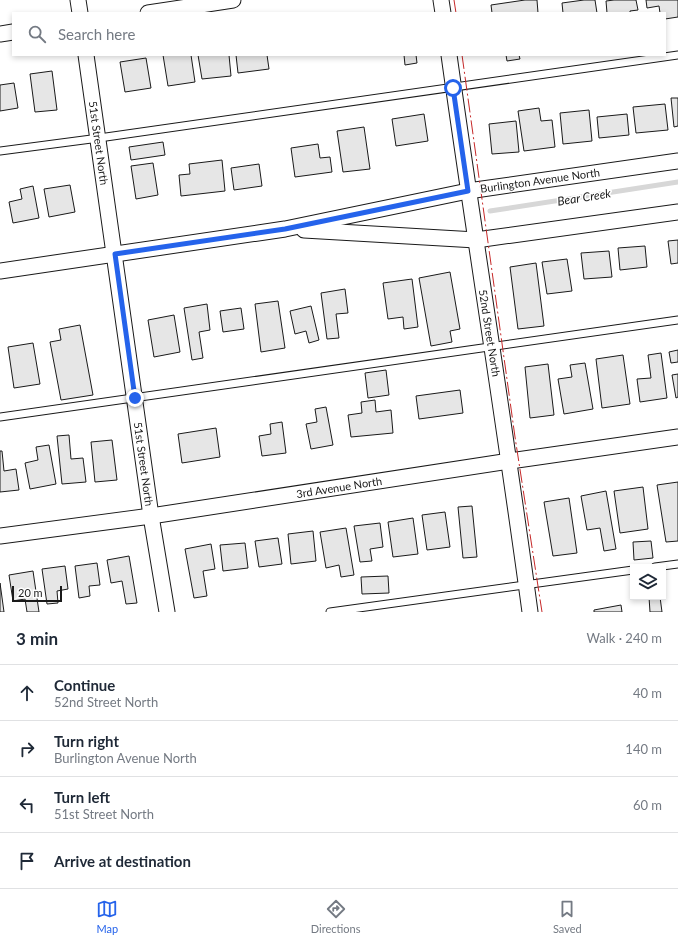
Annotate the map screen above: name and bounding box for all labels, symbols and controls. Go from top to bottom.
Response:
search box [12,12,666,56]
icon: search [26,23,48,45]
text: Search here [58,25,135,43]
route start [444,79,462,97]
street label: 51st Street North [87,100,111,186]
street label: Burlington Avenue North [479,165,601,195]
water label: Bear Creek [556,185,612,209]
street label: 52nd Street North [477,288,503,378]
route end [126,389,144,407]
street label: 51st Street North [132,421,156,507]
street label: 3rd Avenue North [295,474,383,500]
map controls [630,564,666,600]
button: layers [630,564,666,600]
scale bar [12,584,62,603]
text: 20 m [18,586,43,599]
text: 3 min [16,628,58,649]
text: Walk · 240 m [586,630,662,646]
text: Continue [54,676,115,694]
icon: ahead [16,682,38,704]
text: 40 m [633,685,662,701]
text: 52nd Street North [54,694,158,710]
text: Turn right [54,732,119,750]
icon: right [16,738,38,760]
text: 140 m [625,741,662,757]
text: Burlington Avenue North [54,750,197,766]
text: Turn left [54,788,110,806]
icon: left [16,794,38,816]
text: 60 m [633,797,662,813]
text: 51st Street North [54,806,154,822]
icon: arrive [16,850,38,872]
text: Arrive at destination [54,852,191,870]
tab: Map [96,898,118,935]
tab: Directions [311,898,360,935]
tab: Saved [553,898,582,935]

